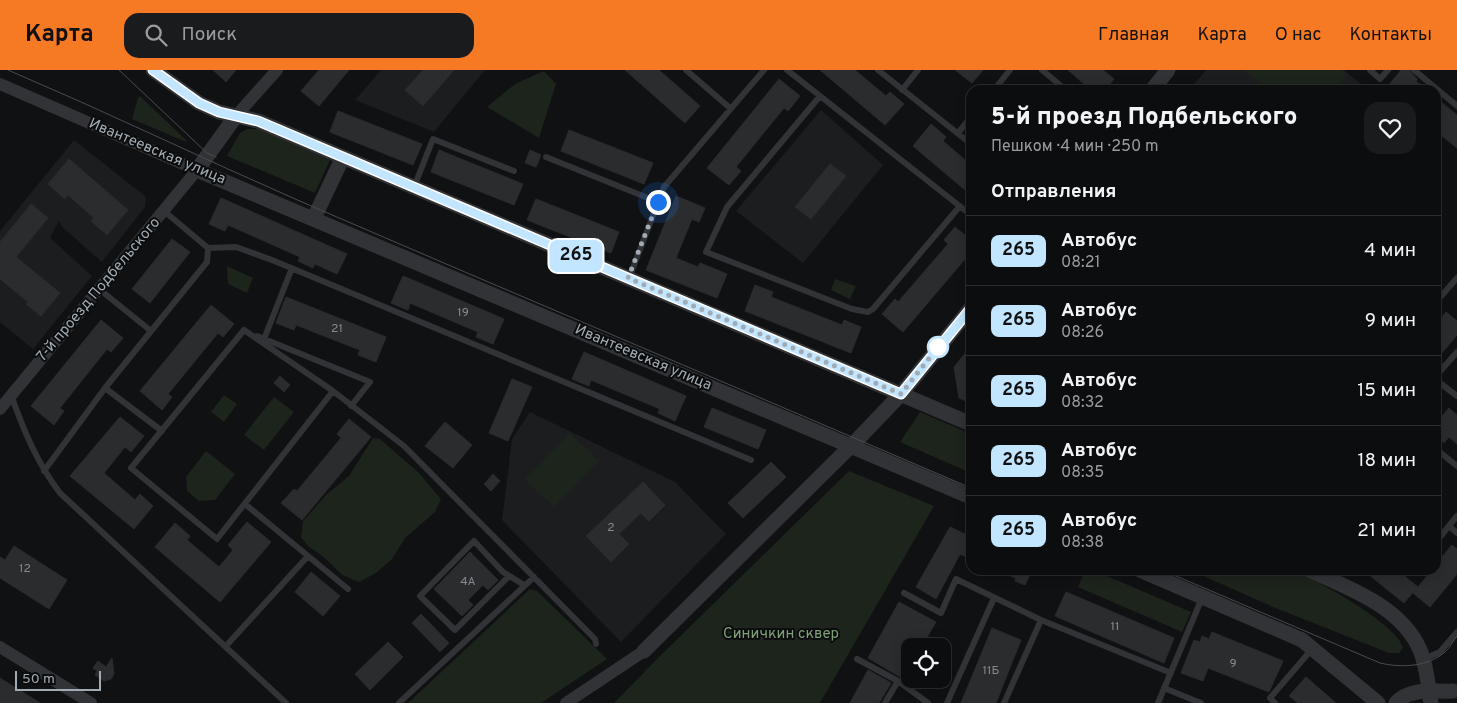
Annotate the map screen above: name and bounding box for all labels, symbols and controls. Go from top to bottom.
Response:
search box [124,13,474,58]
text: Карта [25,20,94,50]
icon: search [142,21,170,49]
text: Поиск [182,23,237,47]
text: Главная [1098,24,1169,47]
text: Карта [1197,24,1247,47]
text: О нас [1275,24,1321,47]
text: Контакты [1349,24,1432,47]
button: heart [1364,102,1416,154]
text: 5-й проезд Подбельского [991,103,1298,133]
street label: Ивантеевская улица [86,115,228,189]
text: Пешком · 4 мин · 250 m [991,137,1159,157]
text: Отправления [991,180,1117,204]
your location [646,190,671,215]
street label: 7-й проезд Подбельского [33,214,165,366]
text: Автобус [1061,229,1137,253]
text: 265 [1002,239,1035,262]
text: 4 мин [1364,239,1416,263]
line badge: 265 [547,240,605,272]
text: 265 [559,244,593,267]
text: 08:21 [1061,253,1100,273]
text: Автобус [1061,299,1137,323]
house number: 19 [457,305,469,321]
text: 265 [1002,309,1035,332]
text: 9 мин [1365,309,1416,333]
house number: 21 [331,321,343,337]
street label: Ивантеевская улица [572,321,714,395]
text: 08:26 [1061,323,1104,343]
unlabelled marker [927,336,949,358]
text: Автобус [1061,369,1137,393]
text: 265 [1002,379,1035,402]
text: 15 мин [1357,379,1416,403]
text: 08:32 [1061,393,1104,413]
text: Автобус [1061,439,1137,463]
text: 265 [1002,449,1035,472]
text: 18 мин [1357,449,1416,473]
text: 08:35 [1061,463,1104,483]
text: Автобус [1061,509,1137,533]
text: 265 [1002,519,1035,542]
text: 21 мин [1357,519,1416,543]
house number: 2 [607,520,615,536]
text: 08:38 [1061,533,1104,553]
house number: 12 [19,561,31,577]
house number: 4А [460,574,476,590]
house number: 11 [1111,619,1119,635]
park label: Синичкин сквер [723,625,839,644]
map controls [901,638,951,688]
button: locate [901,638,951,688]
house number: 9 [1229,656,1237,672]
house number: 11Б [983,663,1000,679]
scale bar [15,668,101,691]
text: 50 m [22,671,55,688]

